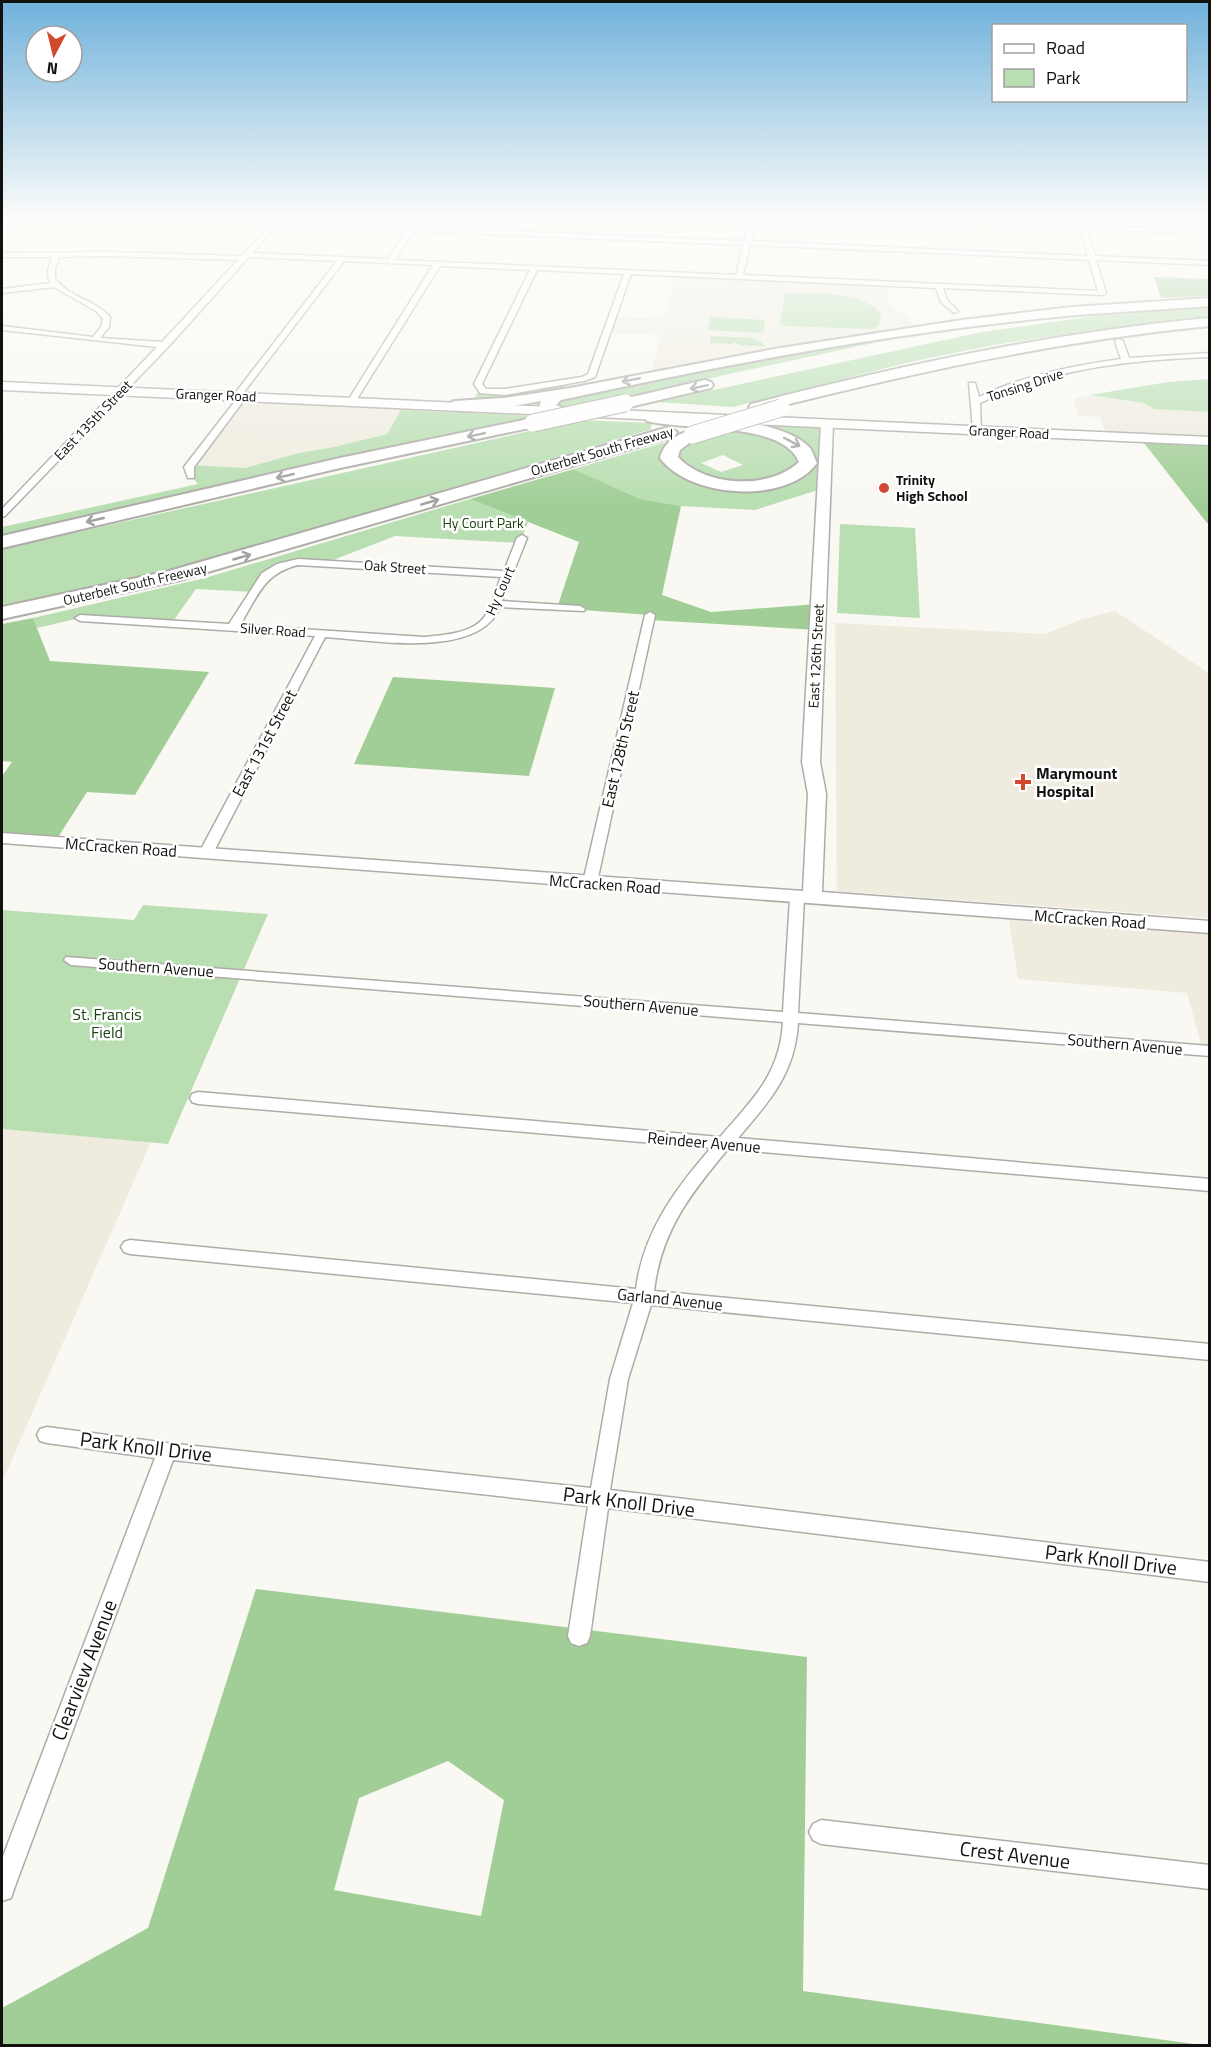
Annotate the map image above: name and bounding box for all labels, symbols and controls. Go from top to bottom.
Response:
north arrow [24,24,84,84]
legend [992,24,1187,102]
text: Road [1046,34,1085,61]
text: N [45,56,59,81]
text: Park [1046,64,1081,91]
street label: Tonsing Drive [984,362,1066,407]
street label: East 135th Street [49,375,137,464]
one-way arrow [622,375,641,386]
one-way arrow [690,381,709,393]
street label: Granger Road [175,383,257,406]
street label: Granger Road [968,419,1050,444]
street label: Outerbelt South Freeway [528,420,676,481]
one-way arrow [466,430,486,441]
one-way arrow [783,436,800,448]
place label: Trinity High School [896,469,968,506]
one-way arrow [276,471,295,482]
marker: Trinity High School [877,481,891,495]
one-way arrow [420,496,439,507]
park label: Hy Court Park [442,512,524,533]
one-way arrow [86,515,105,527]
one-way arrow [233,551,252,562]
street label: Oak Street [363,554,427,579]
street label: Outerbelt South Freeway [61,557,209,610]
street label: Hy Court [480,563,520,619]
street label: East 126th Street [802,603,829,709]
street label: Silver Road [239,617,307,642]
street label: East 131st Street [226,685,303,801]
street label: East 128th Street [595,688,645,810]
place label: Marymount Hospital [1036,761,1117,803]
marker: Marymount Hospital [1014,773,1032,791]
street label: McCracken Road [64,831,178,863]
street label: McCracken Road [548,868,662,900]
street label: McCracken Road [1033,903,1147,935]
street label: Southern Avenue [97,951,215,983]
street label: Southern Avenue [582,988,700,1022]
park label: St. Francis Field [72,1002,142,1044]
street label: Southern Avenue [1066,1027,1184,1061]
street label: Reindeer Avenue [646,1125,762,1159]
street label: Garland Avenue [616,1282,724,1316]
street label: Park Knoll Drive [78,1423,214,1470]
street label: Park Knoll Drive [561,1478,697,1525]
street label: Park Knoll Drive [1043,1536,1179,1583]
street label: Clearview Avenue [42,1595,125,1745]
street label: Crest Avenue [958,1832,1072,1877]

